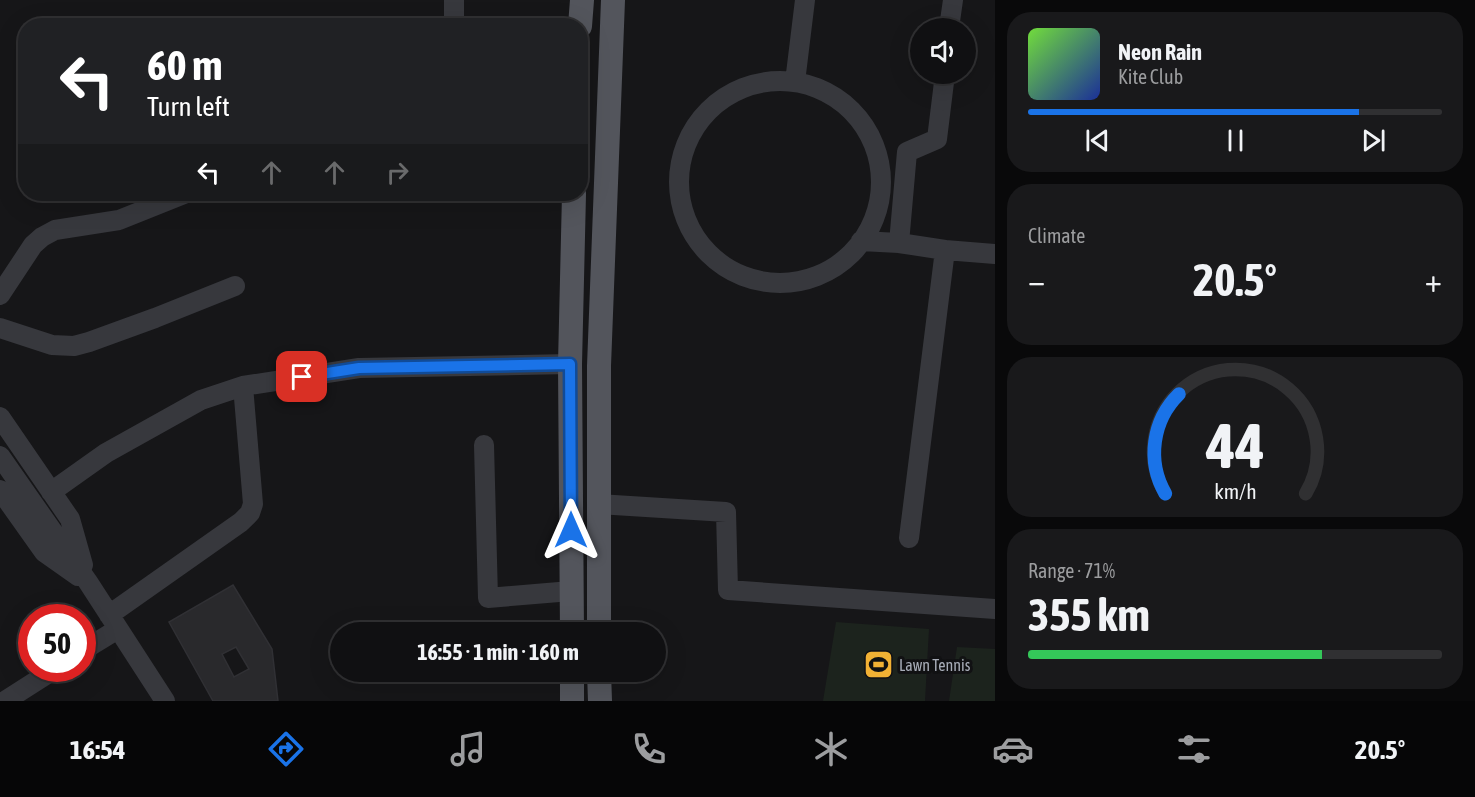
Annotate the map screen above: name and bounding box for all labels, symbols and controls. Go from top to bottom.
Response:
map controls [910,18,976,84]
button: sound [910,18,976,84]
text: Neon Rain [1118,39,1202,65]
text: 60 m [147,41,222,89]
icon: left [48,42,126,120]
text: Kite Club [1118,65,1183,88]
text: Turn left [147,91,230,122]
icon: previous [1081,124,1114,157]
icon: pause [1219,124,1252,157]
icon: next [1357,124,1390,157]
icon: left [192,156,225,189]
icon: ahead [255,156,288,189]
icon: ahead [318,156,351,189]
icon: right [381,156,414,189]
text: Climate [1028,224,1085,247]
text: 20.5° [1193,254,1277,306]
text: − [1028,261,1045,299]
text: + [1425,261,1442,299]
pin [276,351,327,402]
icon: arrive [285,360,318,393]
text: 44 [1205,410,1264,481]
text: km/h [1214,479,1256,504]
position arrow [539,498,603,562]
text: Range · 71% [1028,559,1115,582]
text: 355 km [1028,589,1150,641]
speed limit sign: 50 [18,604,96,682]
text: 16:55 · 1 min · 160 m [417,639,579,665]
sports icon: Lawn Tennis [862,649,894,681]
place label: Lawn Tennis [899,656,971,674]
icon: directions [265,728,307,770]
icon: music [447,728,489,770]
icon: phone [628,728,670,770]
icon: climate [810,728,852,770]
icon: car [992,728,1034,770]
icon: filters [1173,728,1215,770]
text: 16:54 [70,734,125,765]
text: 20.5° [1355,734,1405,765]

